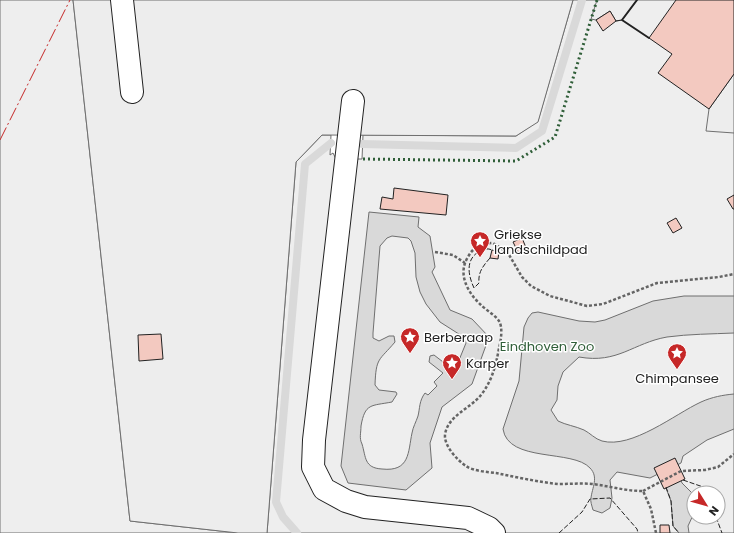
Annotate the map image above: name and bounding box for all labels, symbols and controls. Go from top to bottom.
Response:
place label: Griekse landschildpad [494,225,588,259]
place icon: Griekse landschildpad [469,230,491,258]
place icon: Berberaap [399,326,421,354]
place label: Berberaap [424,328,493,347]
park label: Eindhoven Zoo [500,337,594,356]
place icon: Chimpansee [666,342,688,370]
place icon: Karper [441,352,463,380]
place label: Karper [466,354,509,373]
place label: Chimpansee [635,369,719,388]
north arrow [686,485,726,525]
text: N [705,503,723,519]

